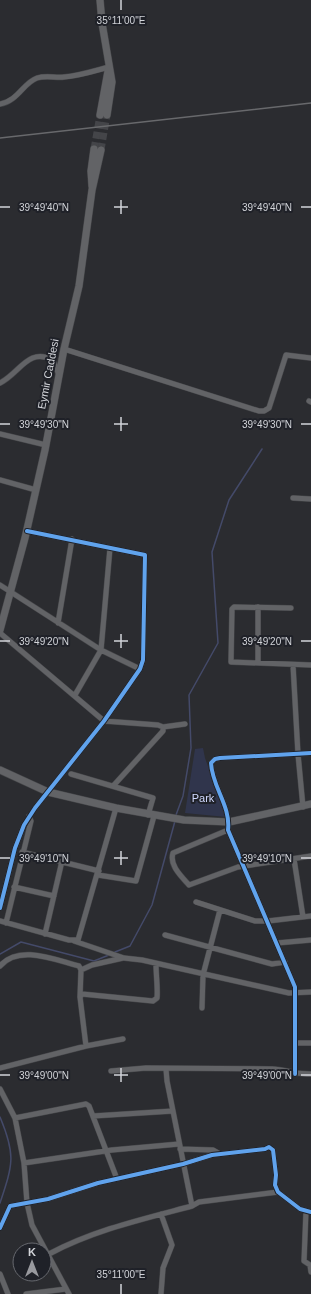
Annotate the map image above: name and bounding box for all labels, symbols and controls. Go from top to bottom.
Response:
text: 35°11'00"E [97,15,146,26]
text: 39°49'40"N [19,202,69,213]
text: 39°49'40"N [242,202,292,213]
street label: Eymir Caddesi [35,338,61,410]
text: 39°49'30"N [19,419,69,430]
text: 39°49'30"N [242,419,292,430]
text: 39°49'20"N [19,636,69,647]
text: 39°49'20"N [242,636,292,647]
park label: Park [192,792,215,804]
text: 39°49'10"N [19,853,69,864]
text: 39°49'10"N [242,853,292,864]
text: 39°49'00"N [19,1070,69,1081]
text: 39°49'00"N [242,1070,292,1081]
north arrow [12,1242,52,1282]
text: K [28,1246,36,1258]
text: 35°11'00"E [97,1269,146,1280]

